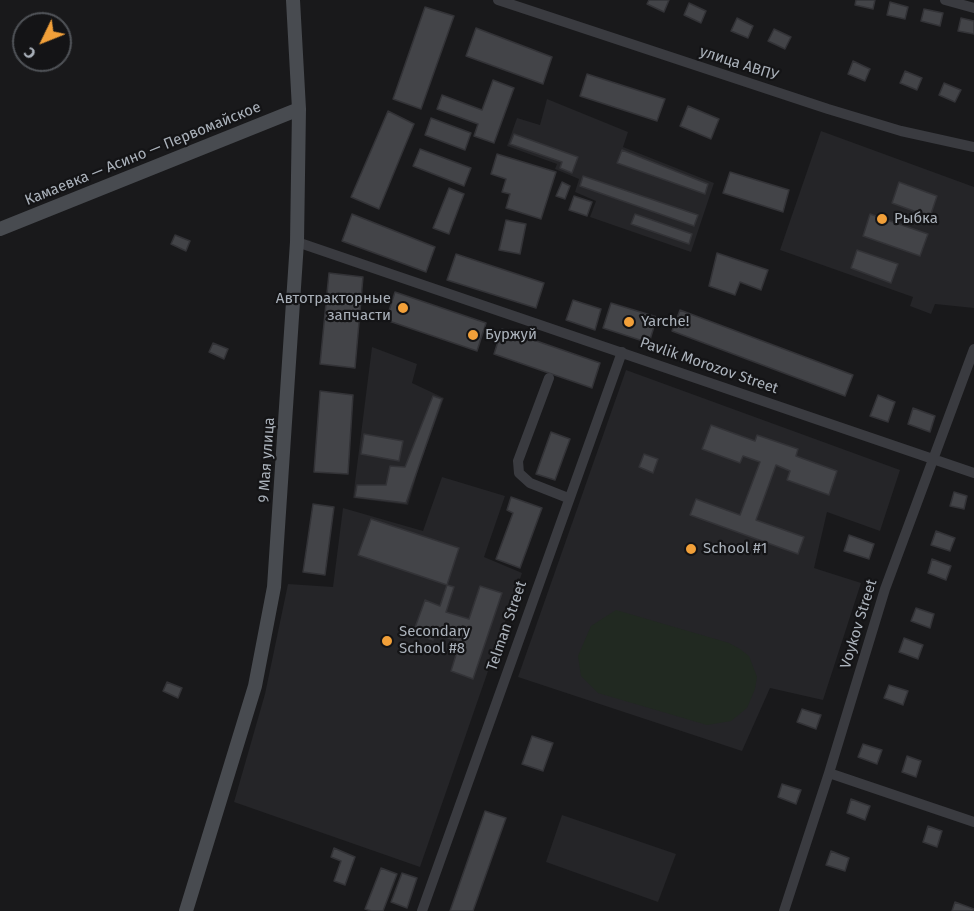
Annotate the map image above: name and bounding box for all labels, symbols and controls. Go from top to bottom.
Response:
north arrow [12,12,72,72]
text: С [20,43,40,63]
street label: улица АВПУ [697,43,781,85]
street label: Камаевка — Асино — Первомайское [22,98,264,210]
place label: Рыбка [894,210,938,228]
marker: Рыбка [875,212,889,226]
place label: Автотракторные запчасти [276,290,391,325]
marker: Автотракторные запчасти [396,301,410,315]
place label: Yarche! [641,313,689,331]
marker: Yarche! [622,315,636,329]
place label: Буржуй [485,326,537,344]
marker: Буржуй [466,328,480,342]
street label: Pavlik Morozov Street [637,334,781,398]
street label: 9 Мая улица [255,417,279,503]
place label: School #1 [703,540,767,558]
marker: School #1 [684,542,698,556]
street label: Voykov Street [837,577,881,671]
street label: Telman Street [483,579,531,673]
place label: Secondary School #8 [399,623,470,658]
marker: Secondary School #8 [380,634,394,648]

